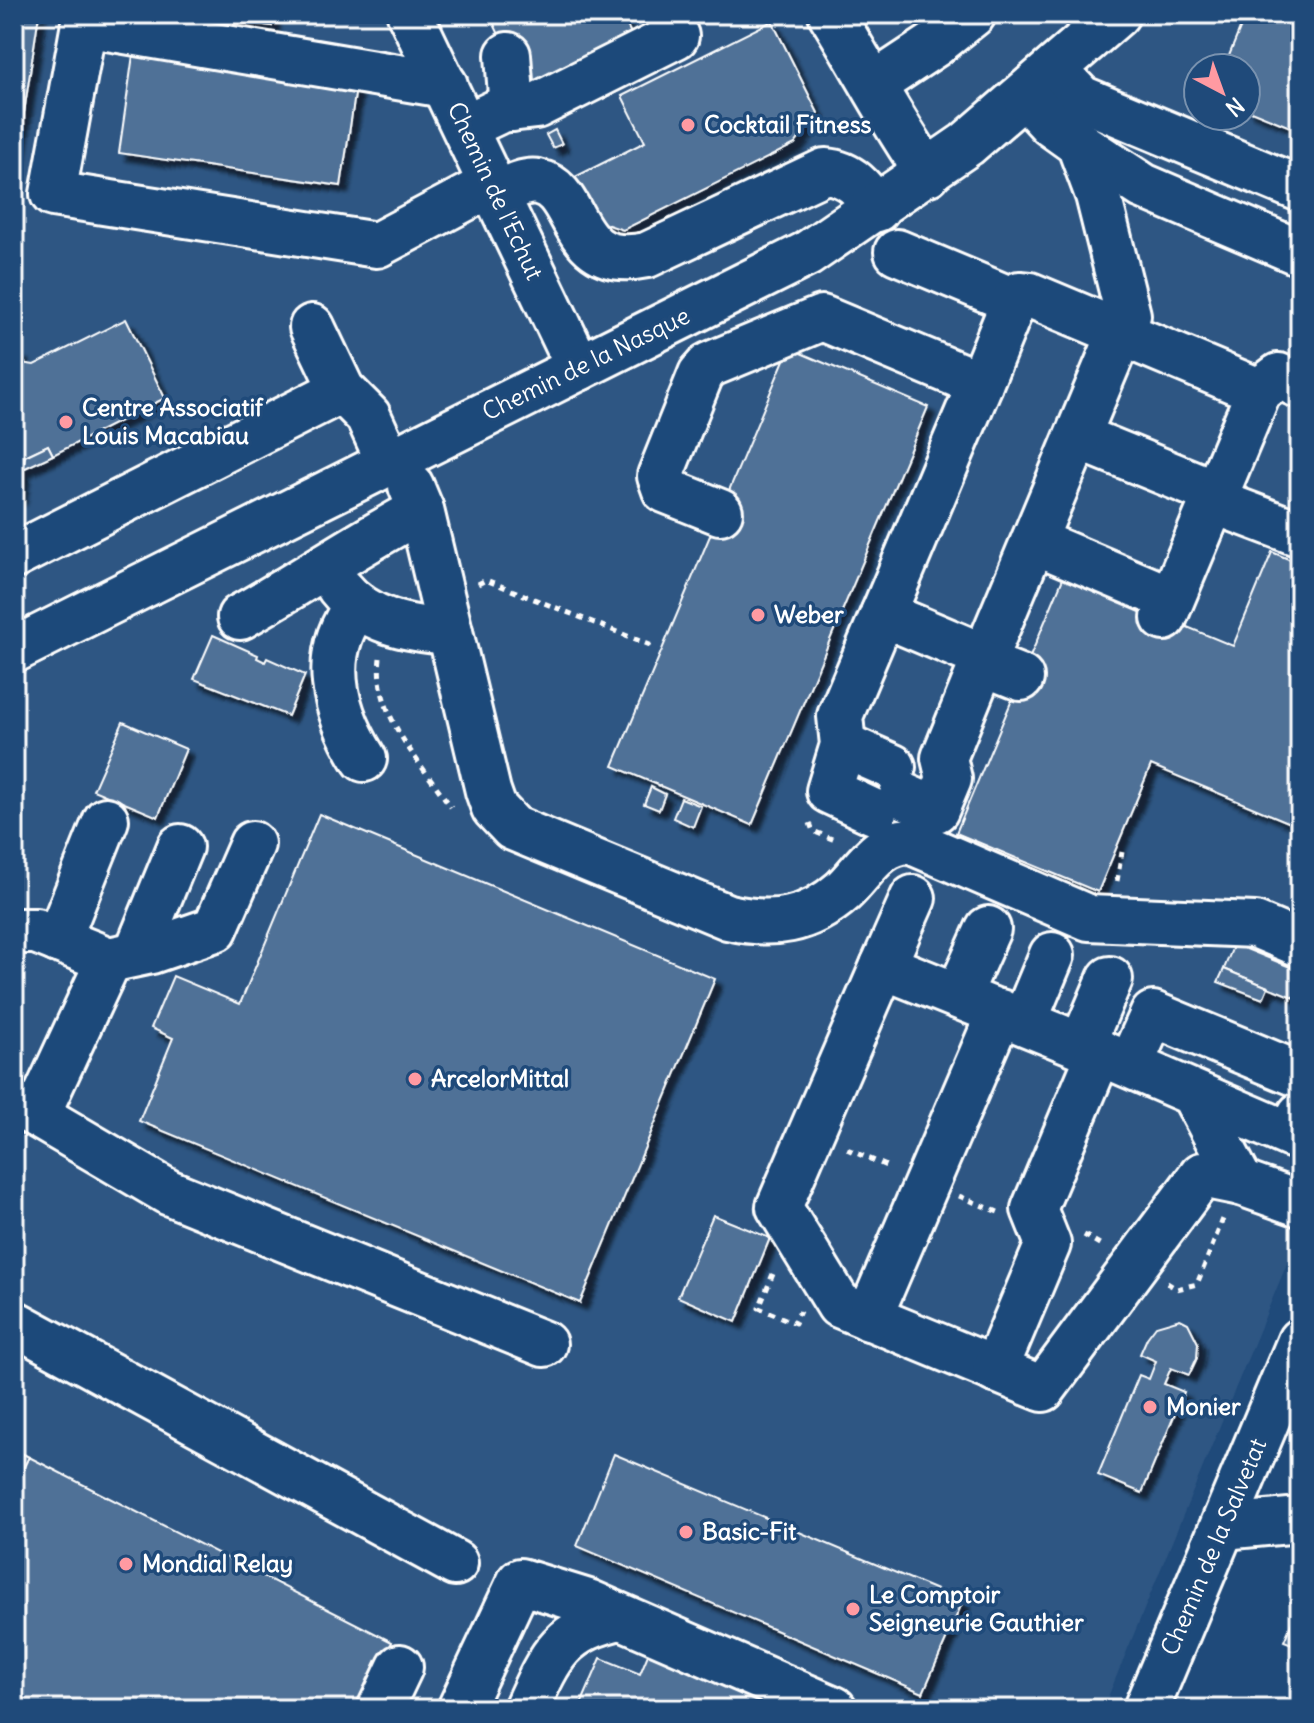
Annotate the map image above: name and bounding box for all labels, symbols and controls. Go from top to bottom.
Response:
north arrow [1182,52,1262,132]
text: N [1220,92,1250,123]
street label: Chemin de l'Echut [442,97,550,284]
place label: Cocktail Fitness [704,109,872,139]
marker: Cocktail Fitness [679,116,697,134]
street label: Chemin de la Nasque [477,300,694,426]
place label: Centre Associatif Louis Macabiau [82,392,264,450]
marker: Centre Associatif Louis Macabiau [57,413,75,431]
place label: Weber [774,599,844,629]
marker: Weber [749,606,767,624]
place label: ArcelorMittal [431,1063,569,1093]
marker: ArcelorMittal [406,1070,424,1088]
place label: Monier [1166,1391,1241,1421]
marker: Monier [1141,1398,1159,1416]
street label: Chemin de la Salvetat [1154,1434,1272,1660]
place label: Basic-Fit [702,1516,797,1546]
marker: Basic-Fit [677,1523,695,1541]
place label: Mondial Relay [142,1548,293,1578]
marker: Mondial Relay [117,1555,135,1573]
place label: Le Comptoir Seigneurie Gauthier [869,1579,1084,1637]
marker: Le Comptoir Seigneurie Gauthier [844,1600,862,1618]

